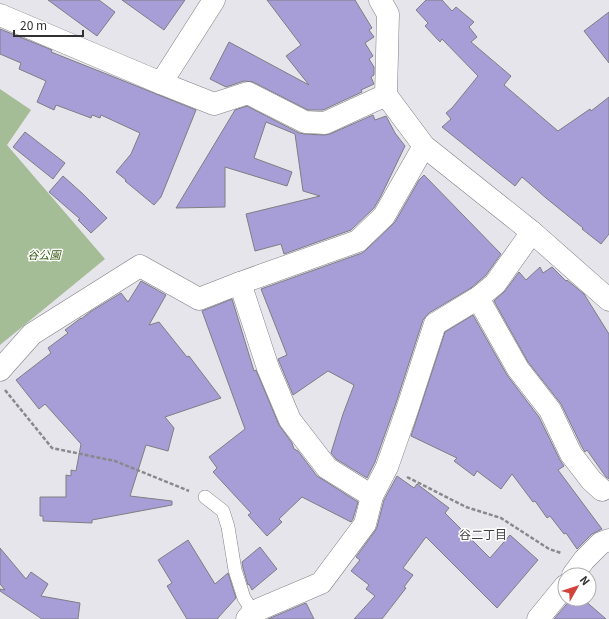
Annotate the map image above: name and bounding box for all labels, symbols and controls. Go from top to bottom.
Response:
scale bar [14,12,83,38]
text: 20 m [20,16,47,33]
park label: 谷公園 [28,246,62,262]
district label: 谷二丁目 [459,525,507,542]
north arrow [557,567,597,607]
text: N [577,572,594,588]

